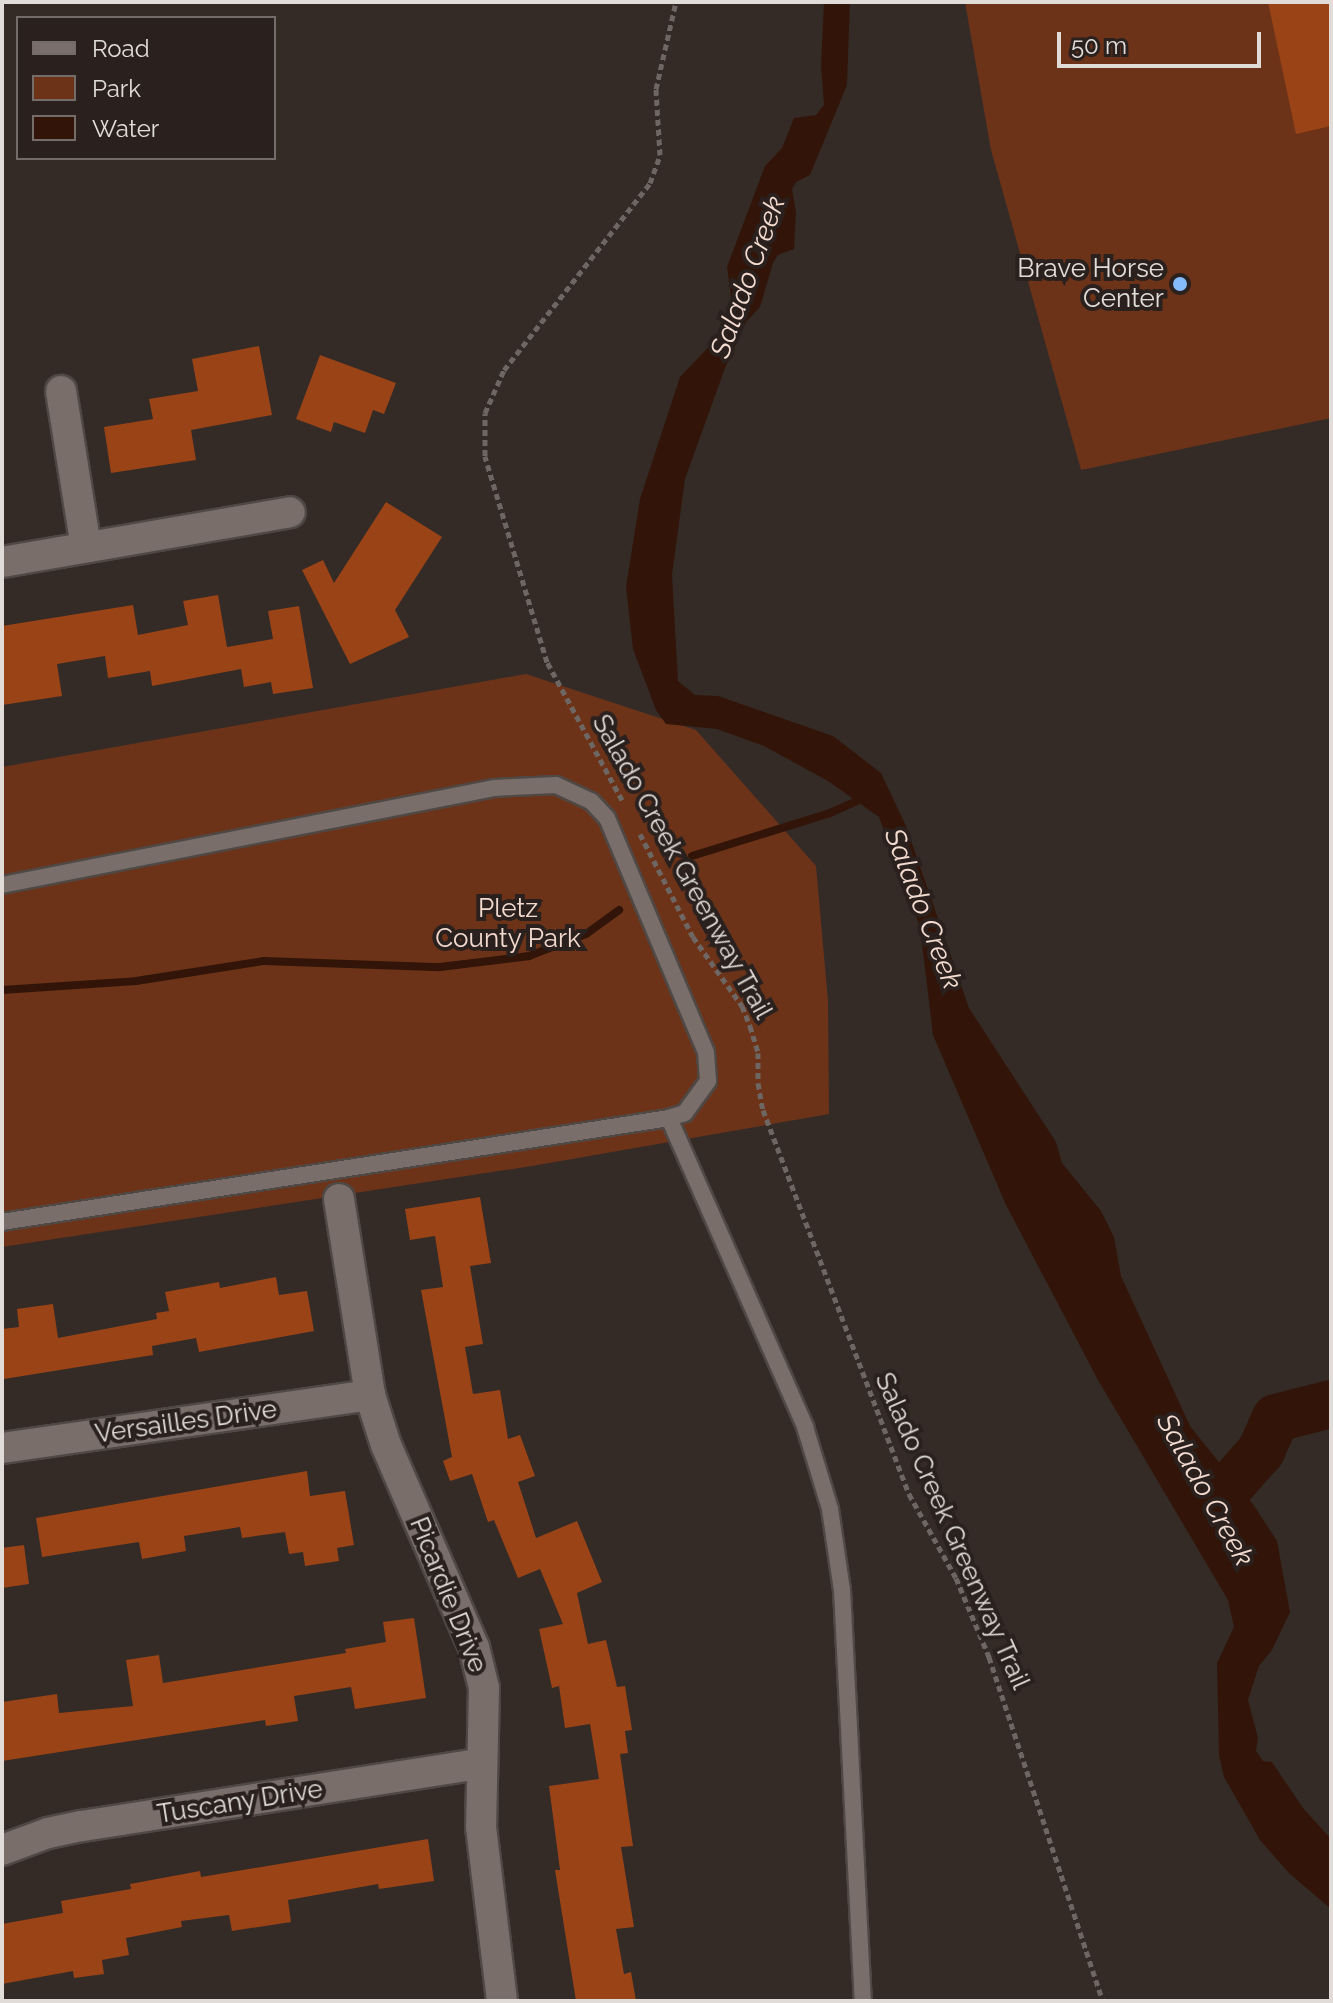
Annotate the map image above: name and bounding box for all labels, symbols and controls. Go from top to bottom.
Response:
legend [16,16,276,160]
scale bar [1061,16,1265,66]
text: 50 m [1071,31,1127,60]
text: Road [92,34,150,63]
text: Park [92,74,141,103]
text: Water [92,114,159,143]
water label: Salado Creek [703,192,793,362]
place label: Brave Horse Center [1017,253,1164,314]
marker: Brave Horse Center [1171,275,1189,293]
street label: Salado Creek Greenway Trail [585,709,779,1025]
water label: Salado Creek [877,824,969,994]
park label: Pletz County Park [435,893,581,954]
street label: Salado Creek Greenway Trail [868,1367,1036,1695]
street label: Versailles Drive [93,1394,279,1450]
water label: Salado Creek [1149,1408,1261,1572]
street label: Picardie Drive [403,1513,493,1677]
street label: Tuscany Drive [155,1773,325,1831]

